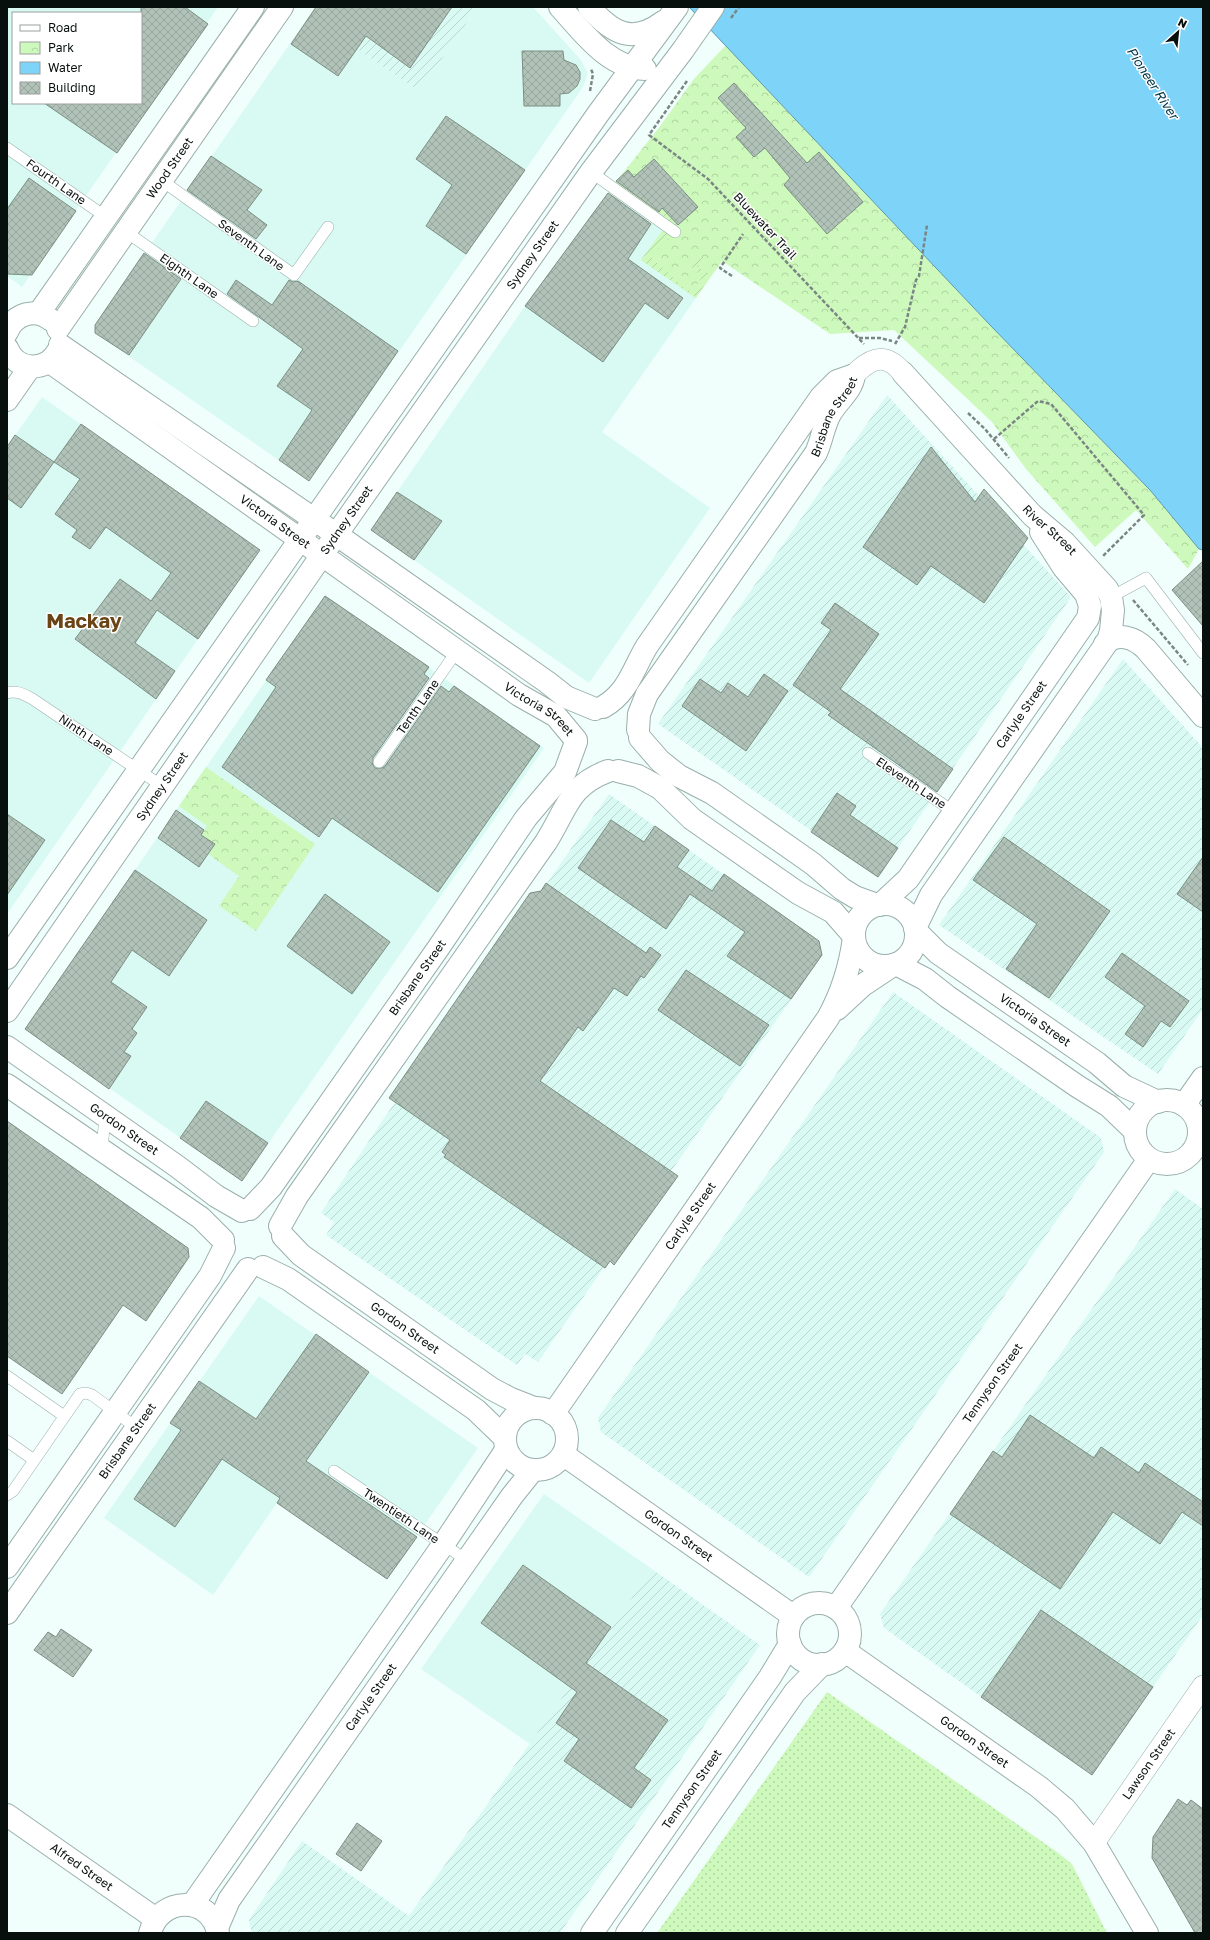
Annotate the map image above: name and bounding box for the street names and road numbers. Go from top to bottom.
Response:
street label: Wood Street [143,134,196,201]
street label: Fourth Lane [23,155,89,208]
street label: Bluewater Trail [730,189,800,262]
street label: Seventh Lane [215,215,287,274]
street label: Sydney Street [503,217,562,292]
street label: Eighth Lane [157,250,222,301]
street label: Brisbane Street [807,375,861,459]
street label: Sydney Street [317,482,376,557]
street label: Victoria Street [237,491,314,552]
street label: River Street [1019,502,1080,558]
street label: Tenth Lane [393,676,442,737]
street label: Carlyle Street [992,677,1050,751]
street label: Victoria Street [501,679,578,739]
street label: Ninth Lane [56,711,117,758]
street label: Sydney Street [133,748,191,824]
street label: Eleventh Lane [873,754,949,812]
street label: Brisbane Street [385,936,449,1018]
street label: Victoria Street [997,990,1074,1050]
street label: Gordon Street [87,1099,162,1158]
street label: Carlyle Street [661,1179,719,1253]
street label: Gordon Street [368,1298,443,1357]
street label: Tennyson Street [959,1340,1025,1426]
street label: Brisbane Street [95,1400,159,1482]
street label: Twentieth Lane [360,1485,442,1547]
street label: Gordon Street [641,1506,716,1565]
street label: Carlyle Street [342,1660,400,1734]
street label: Gordon Street [937,1712,1012,1771]
street label: Lawson Street [1119,1725,1178,1802]
street label: Tennyson Street [658,1746,725,1832]
street label: Alfred Street [48,1840,116,1894]

